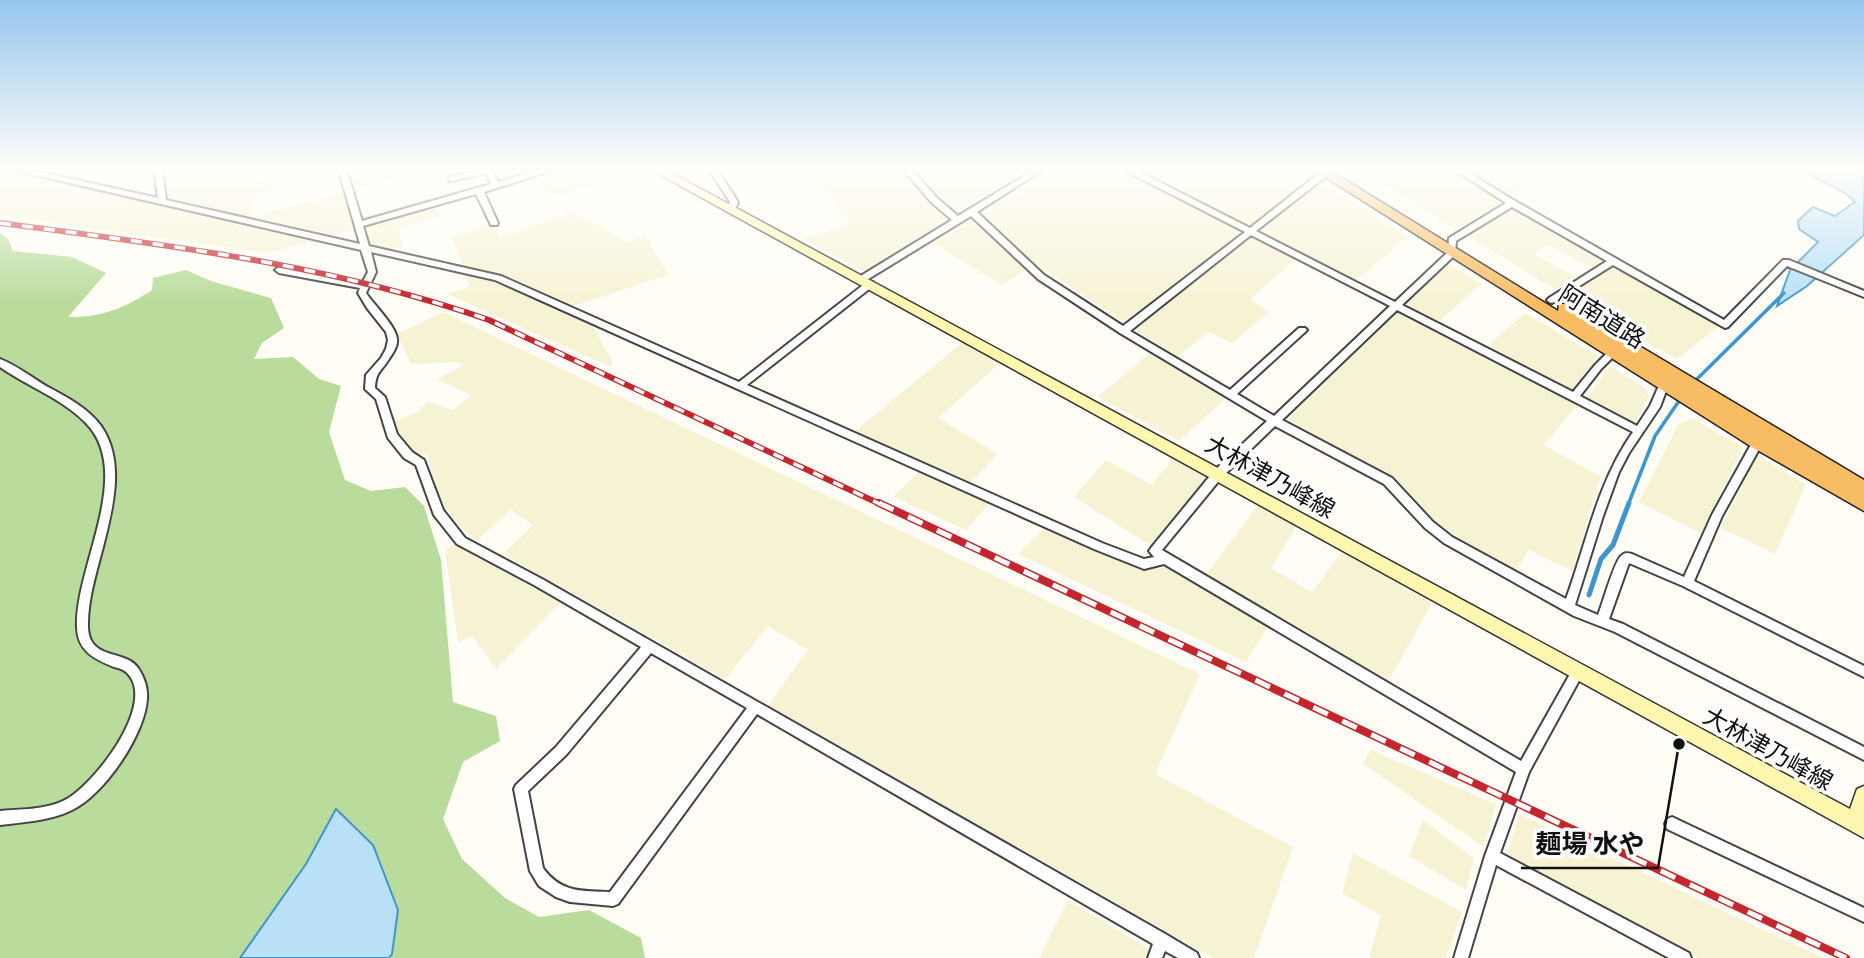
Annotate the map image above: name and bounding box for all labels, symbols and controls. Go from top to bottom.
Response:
street label: 阿南道路 [1554,279,1651,354]
street label: 大林津乃峰線 [1200,429,1340,524]
street label: 大林津乃峰線 [1698,701,1838,796]
callout: 麺場 水や [1521,821,1658,868]
text: 麺場 水や [1536,828,1644,860]

